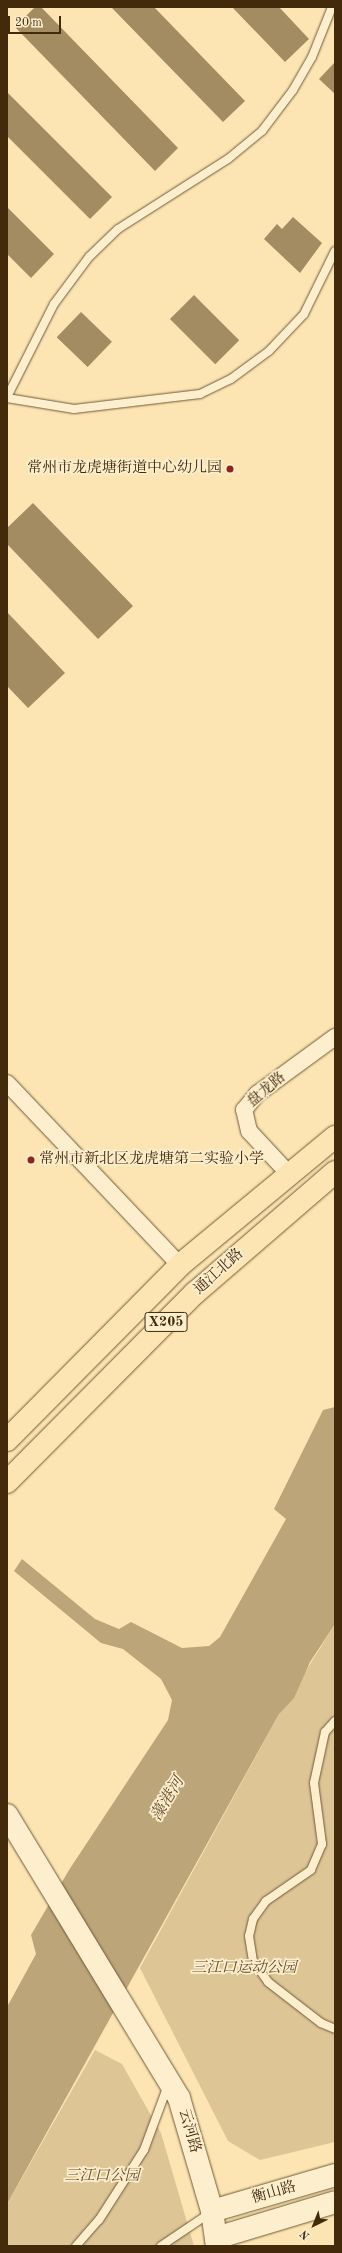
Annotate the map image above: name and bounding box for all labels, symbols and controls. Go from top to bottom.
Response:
scale bar [10,8,63,34]
text: 20 m [15,17,42,29]
place label: 常州市龙虎塘街道中心幼儿园 [27,460,222,478]
marker: 常州市龙虎塘街道中心幼儿园 [225,464,235,474]
street label: 盘龙路 [244,1069,290,1111]
place label: 常州市新北区龙虎塘第二实验小学 [39,1151,264,1169]
marker: 常州市新北区龙虎塘第二实验小学 [26,1155,36,1165]
street label: 通江北路 [191,1245,247,1299]
road number: X205 [144,1310,188,1334]
water label: 藻港河 [147,1773,189,1825]
park label: 三江口运动公园 [192,1960,296,1978]
street label: 云河路 [174,2107,204,2155]
park label: 三江口公园 [65,2168,139,2186]
street label: 衡山路 [250,2178,298,2208]
north arrow [294,2205,334,2245]
text: N [299,2227,312,2241]

